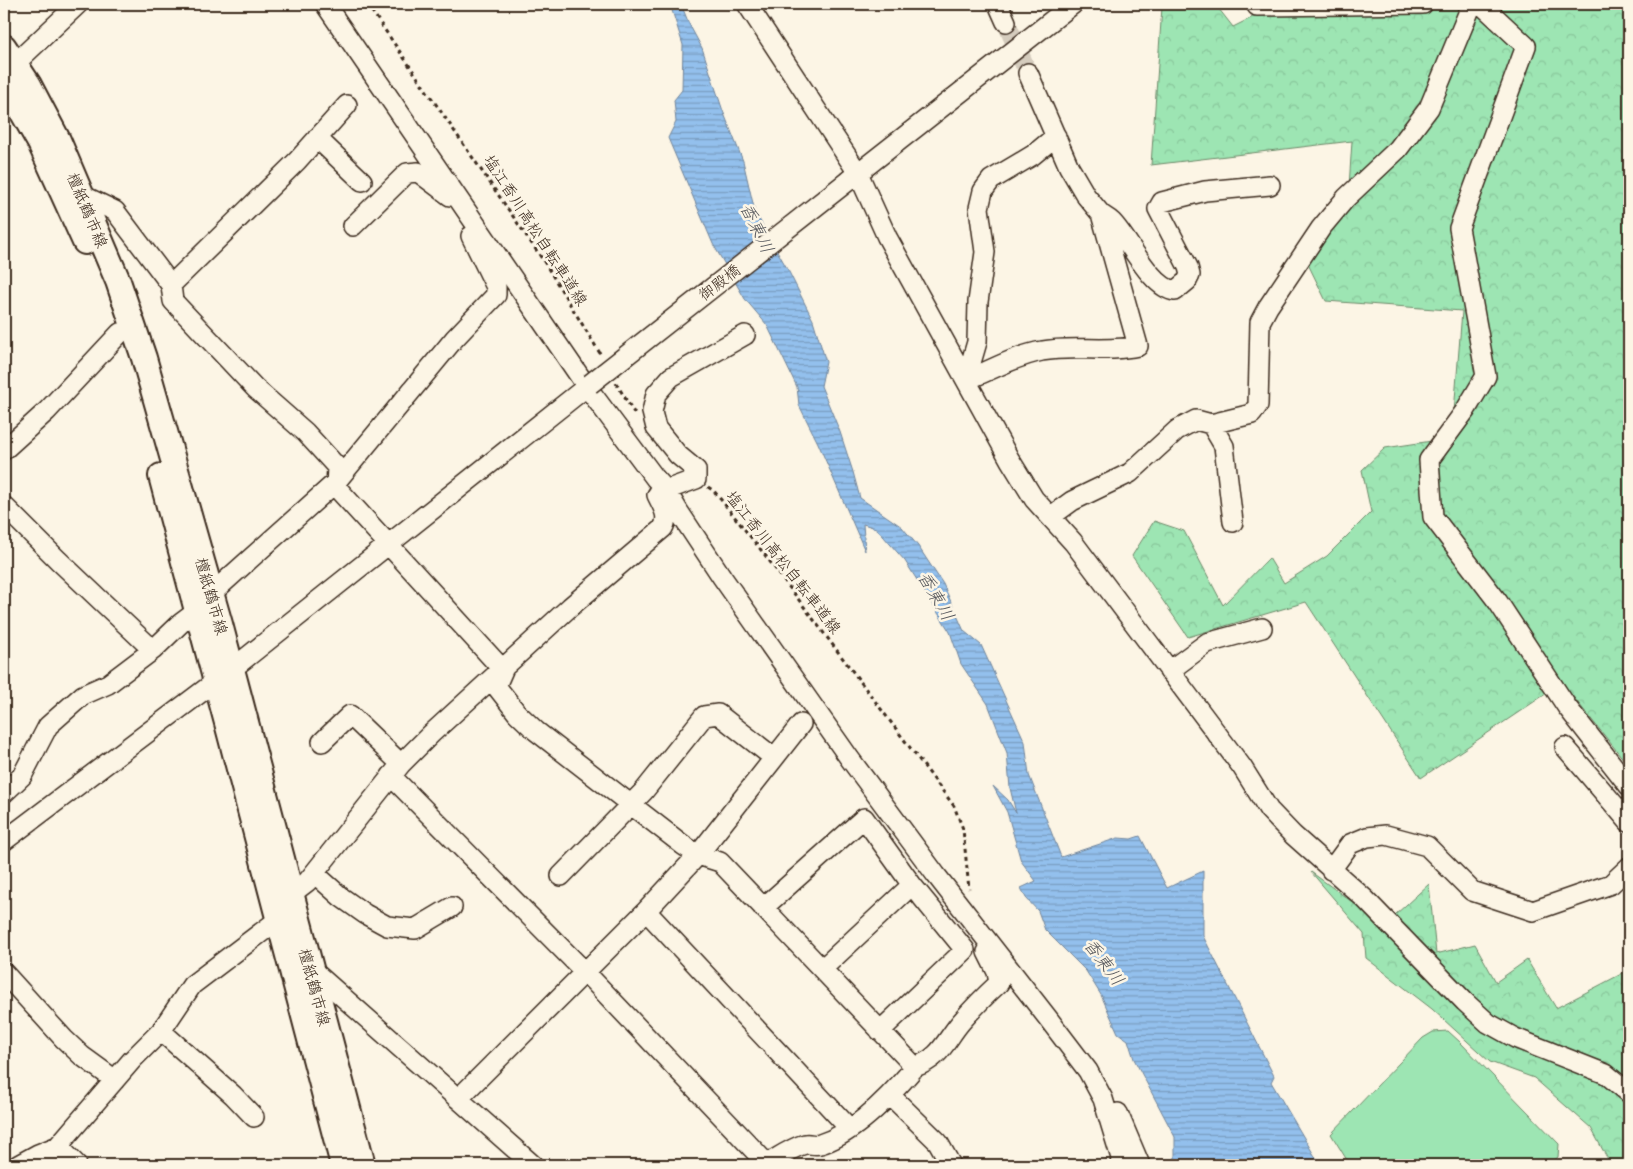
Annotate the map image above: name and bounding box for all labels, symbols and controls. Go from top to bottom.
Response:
street label: 塩江香川高松自転車道線 [480,151,591,309]
street label: 檀紙鶴市線 [63,170,112,251]
water label: 香東川 [735,199,779,257]
street label: 御殿橋 [695,260,744,305]
street label: 塩江香川高松自転車道線 [722,487,845,638]
street label: 檀紙鶴市線 [191,555,232,637]
water label: 香東川 [913,567,959,625]
water label: 香東川 [1079,934,1129,990]
street label: 檀紙鶴市線 [295,946,334,1028]

